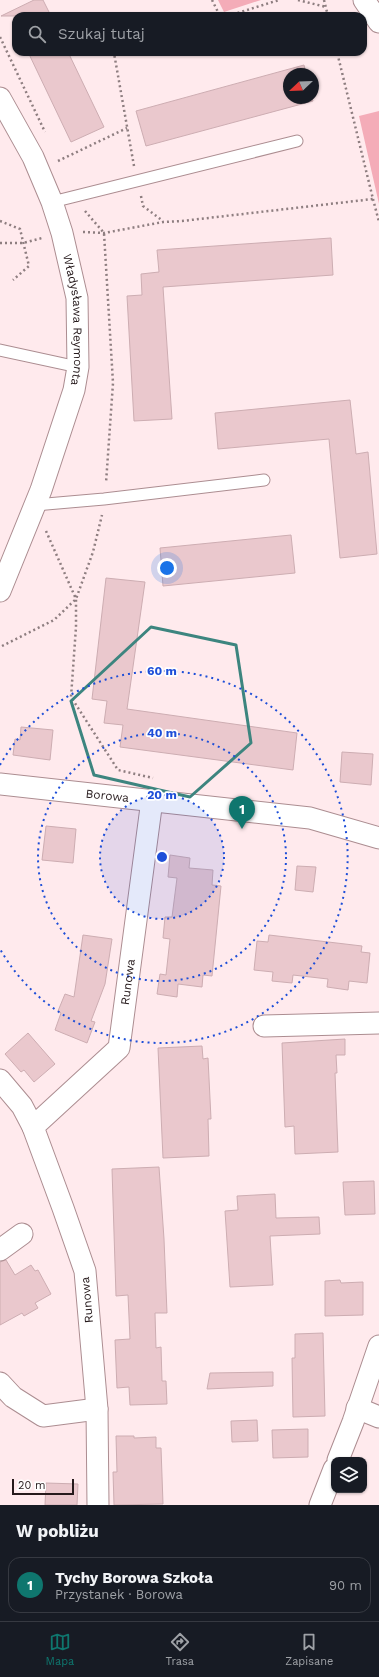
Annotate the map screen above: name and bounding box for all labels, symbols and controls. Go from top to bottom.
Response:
search box [12,12,367,56]
icon: search [26,23,48,45]
text: Szukaj tutaj [58,25,145,43]
north arrow [283,68,319,104]
street label: Władysława Reymonta [60,253,85,387]
your location [157,558,177,578]
text: 60 m [147,664,177,678]
text: 40 m [147,726,177,740]
street label: Borowa [85,786,130,805]
text: 20 m [147,788,177,802]
pin: 1 [229,796,255,829]
centre of rings [155,850,169,864]
street label: Runowa [118,958,138,1006]
street label: Runowa [78,1276,96,1324]
map controls [331,1457,367,1493]
button: layers [331,1457,367,1493]
scale bar [12,1477,74,1496]
text: 20 m [18,1479,46,1492]
text: W pobliżu [16,1521,99,1541]
text: Tychy Borowa Szkoła [55,1569,213,1587]
text: 1 [27,1578,33,1593]
text: 90 m [329,1578,362,1593]
text: Przystanek · Borowa [55,1587,183,1602]
tab: Mapa [46,1631,74,1668]
tab: Trasa [166,1631,194,1668]
tab: Zapisane [285,1631,333,1668]

